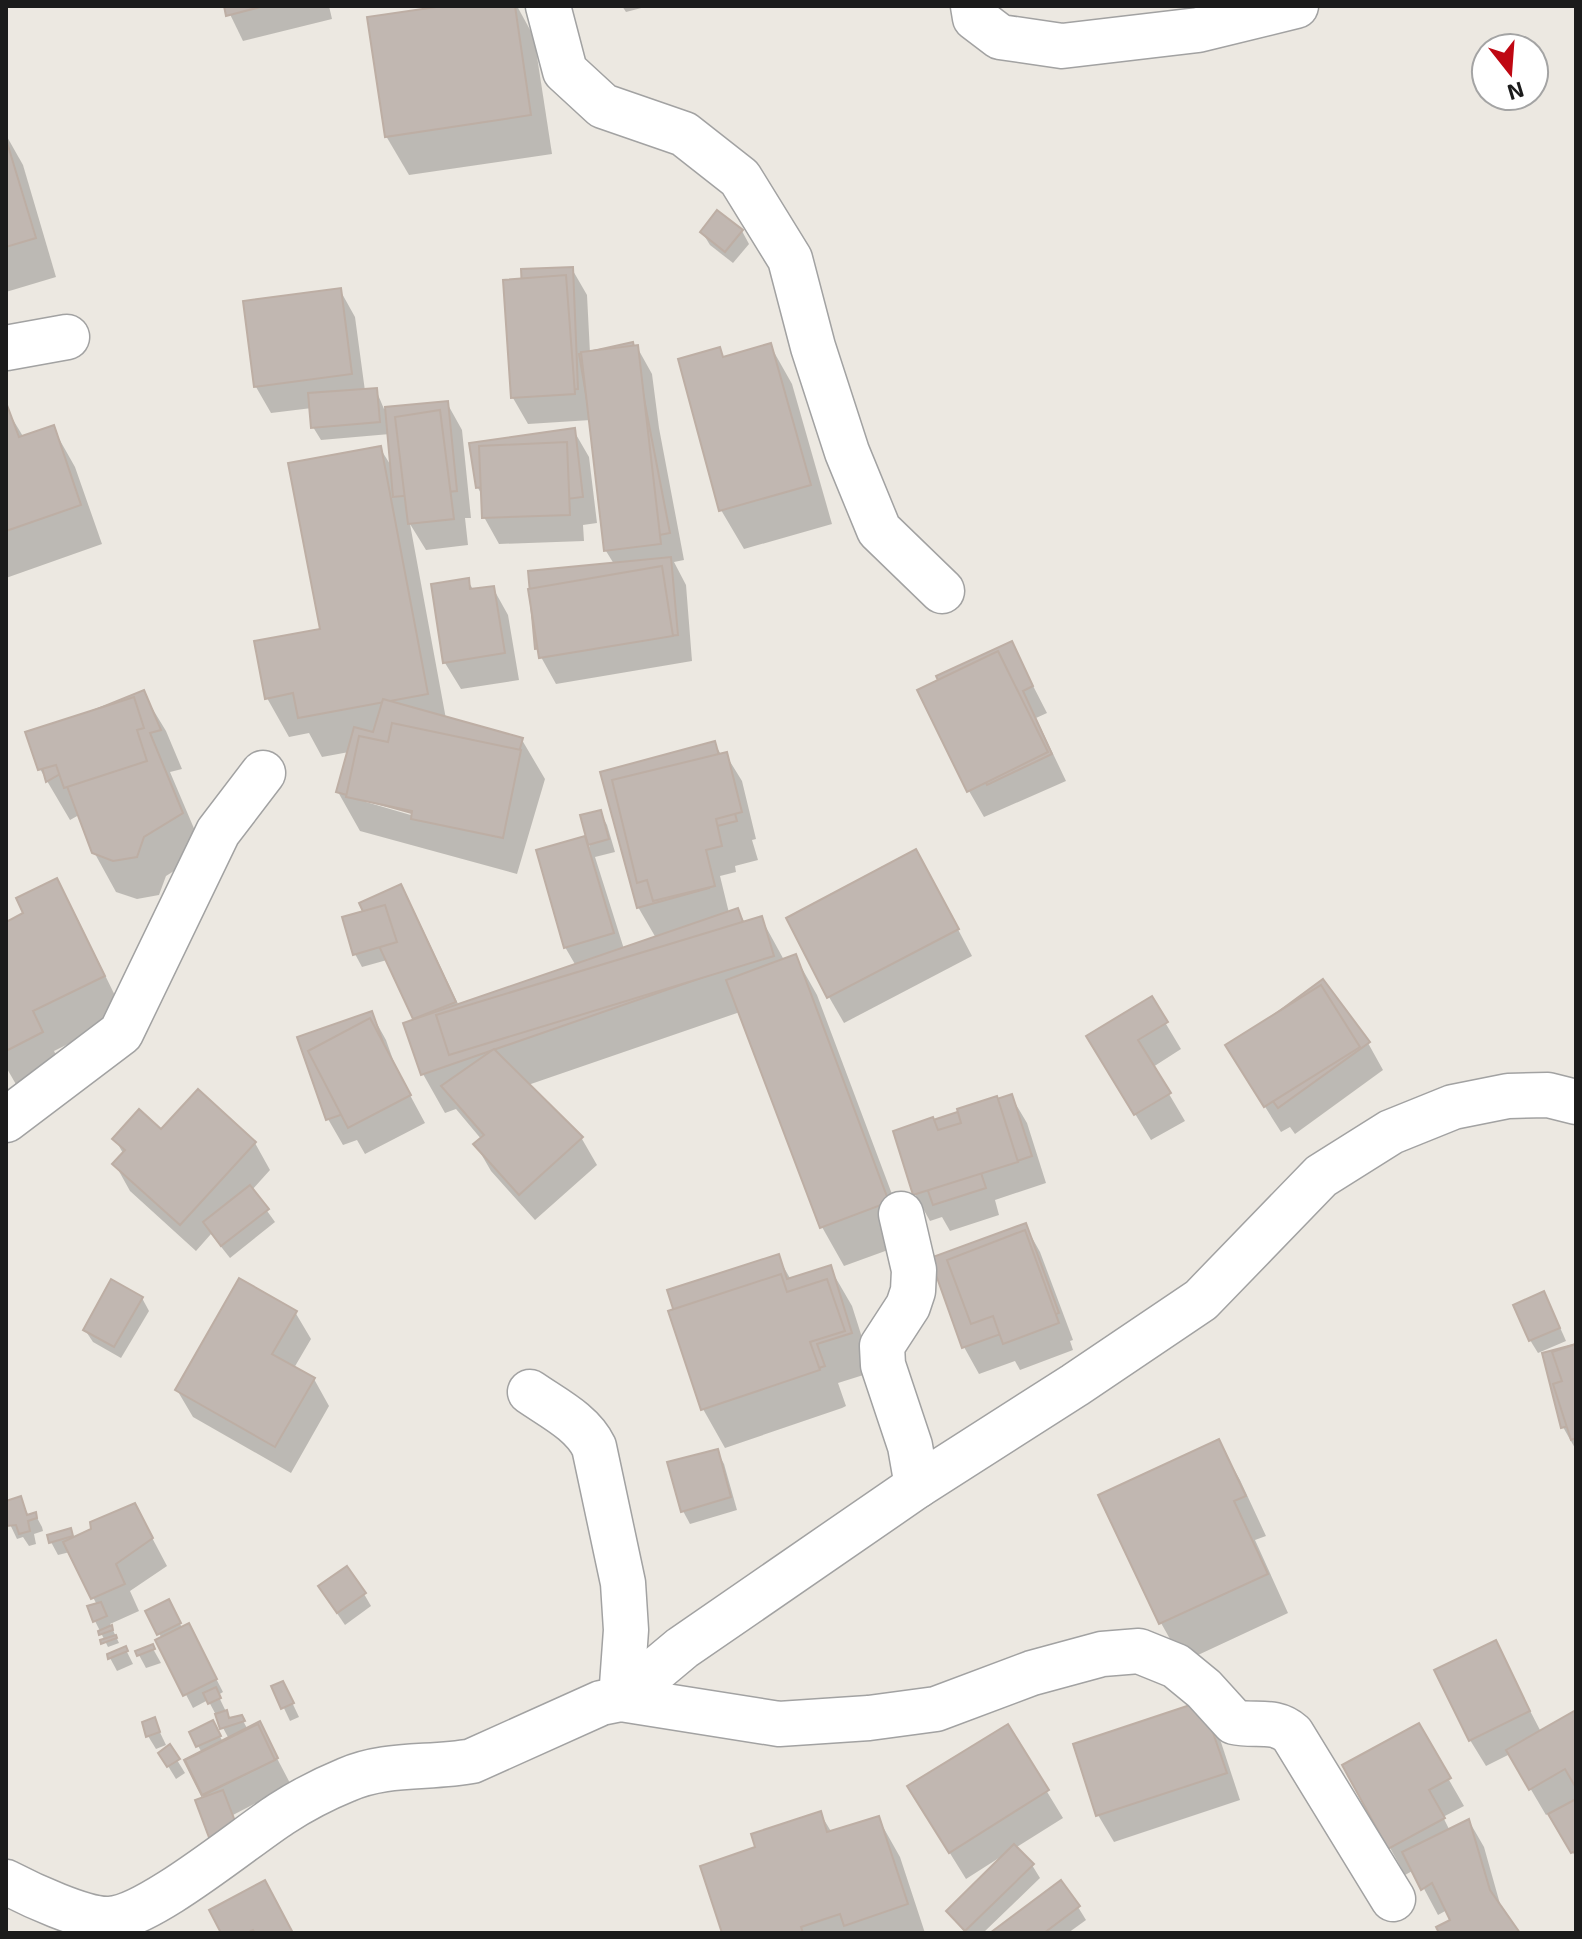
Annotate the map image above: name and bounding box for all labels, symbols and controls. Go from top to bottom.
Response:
north arrow [1470,32,1550,112]
text: N [1505,77,1528,107]

